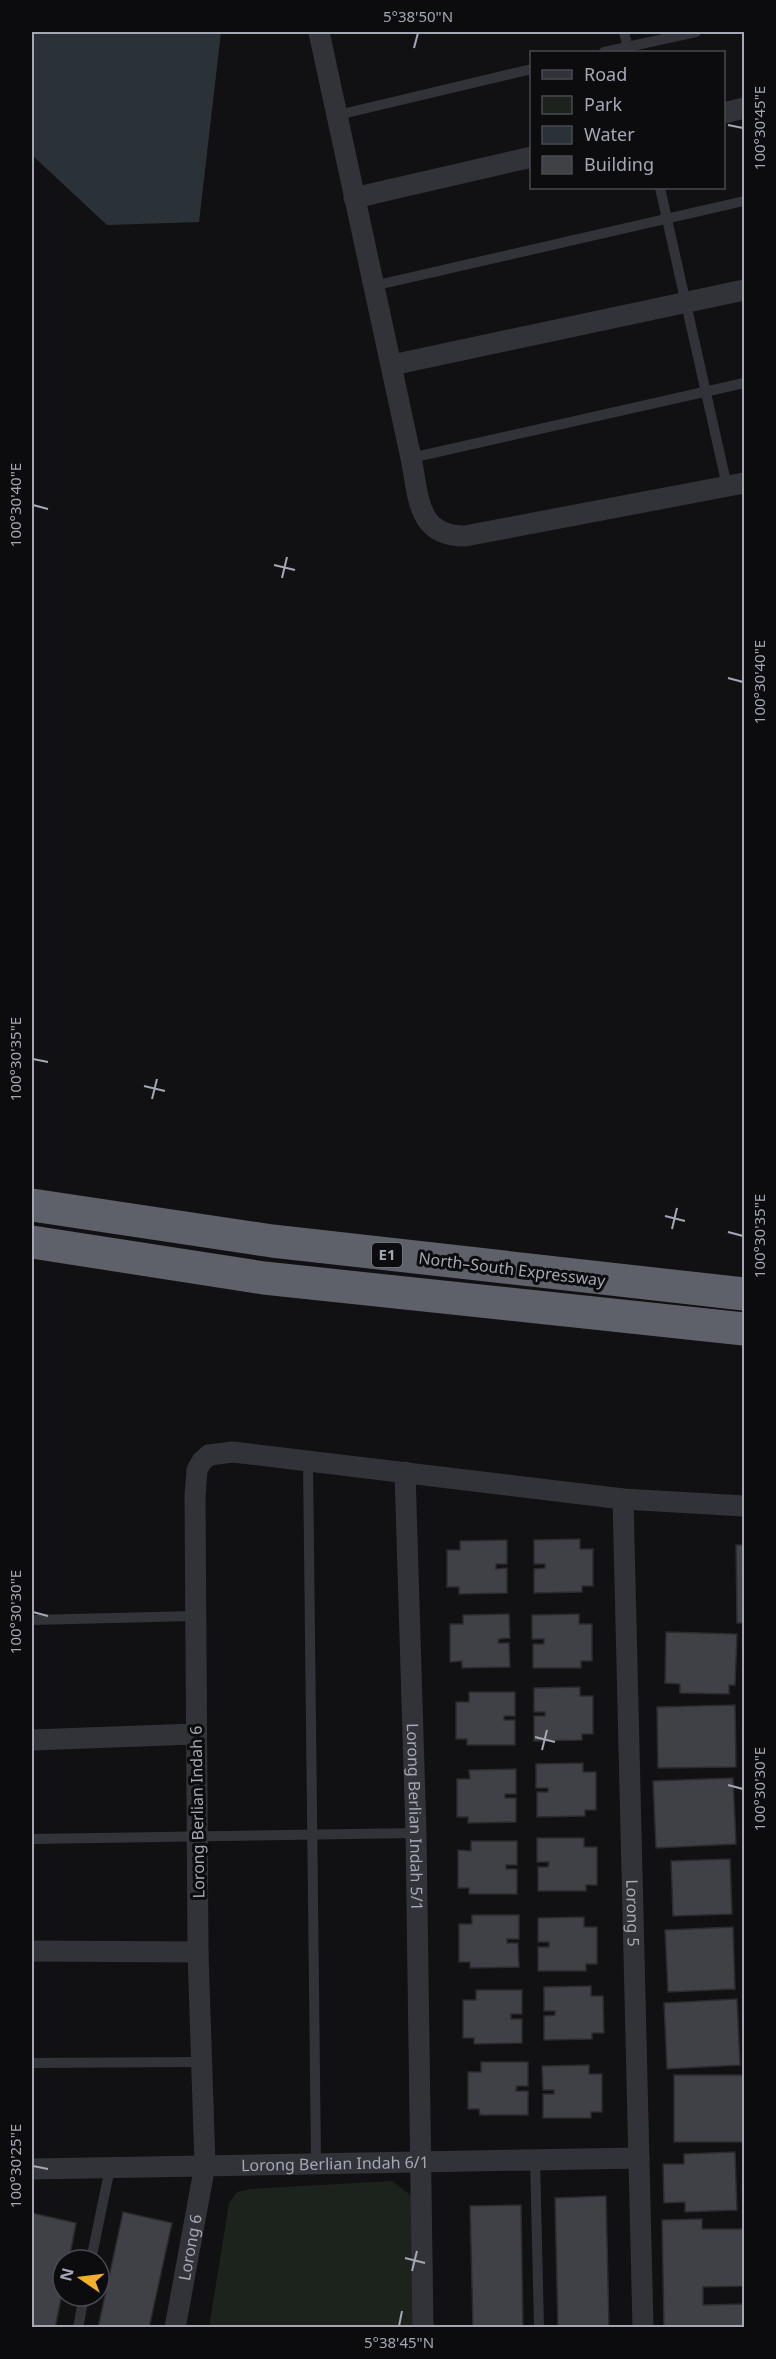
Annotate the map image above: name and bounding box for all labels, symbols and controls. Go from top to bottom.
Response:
text: 5°38'50"N [383,6,453,26]
legend [530,51,725,189]
text: Road [584,62,627,86]
text: 100°30'45"E [749,86,769,170]
text: Park [584,92,622,116]
text: Water [584,122,635,146]
text: Building [584,152,654,176]
text: 100°30'40"E [5,463,25,547]
text: 100°30'40"E [749,640,769,724]
text: 100°30'35"E [5,1017,25,1101]
text: 100°30'35"E [749,1194,769,1278]
road number: E1 [372,1243,402,1267]
street label: North–South Expressway [417,1247,607,1291]
text: 100°30'30"E [5,1570,25,1654]
street label: Lorong Berlian Indah 5/1 [402,1723,428,1911]
street label: Lorong Berlian Indah 6 [184,1726,210,1898]
text: 100°30'30"E [749,1747,769,1831]
street label: Lorong 5 [621,1879,645,1947]
text: 100°30'25"E [5,2124,25,2208]
street label: Lorong Berlian Indah 6/1 [241,2151,429,2176]
street label: Lorong 6 [173,2212,207,2282]
north arrow [51,2248,111,2308]
text: N [54,2265,79,2283]
text: 5°38'45"N [364,2332,434,2352]

